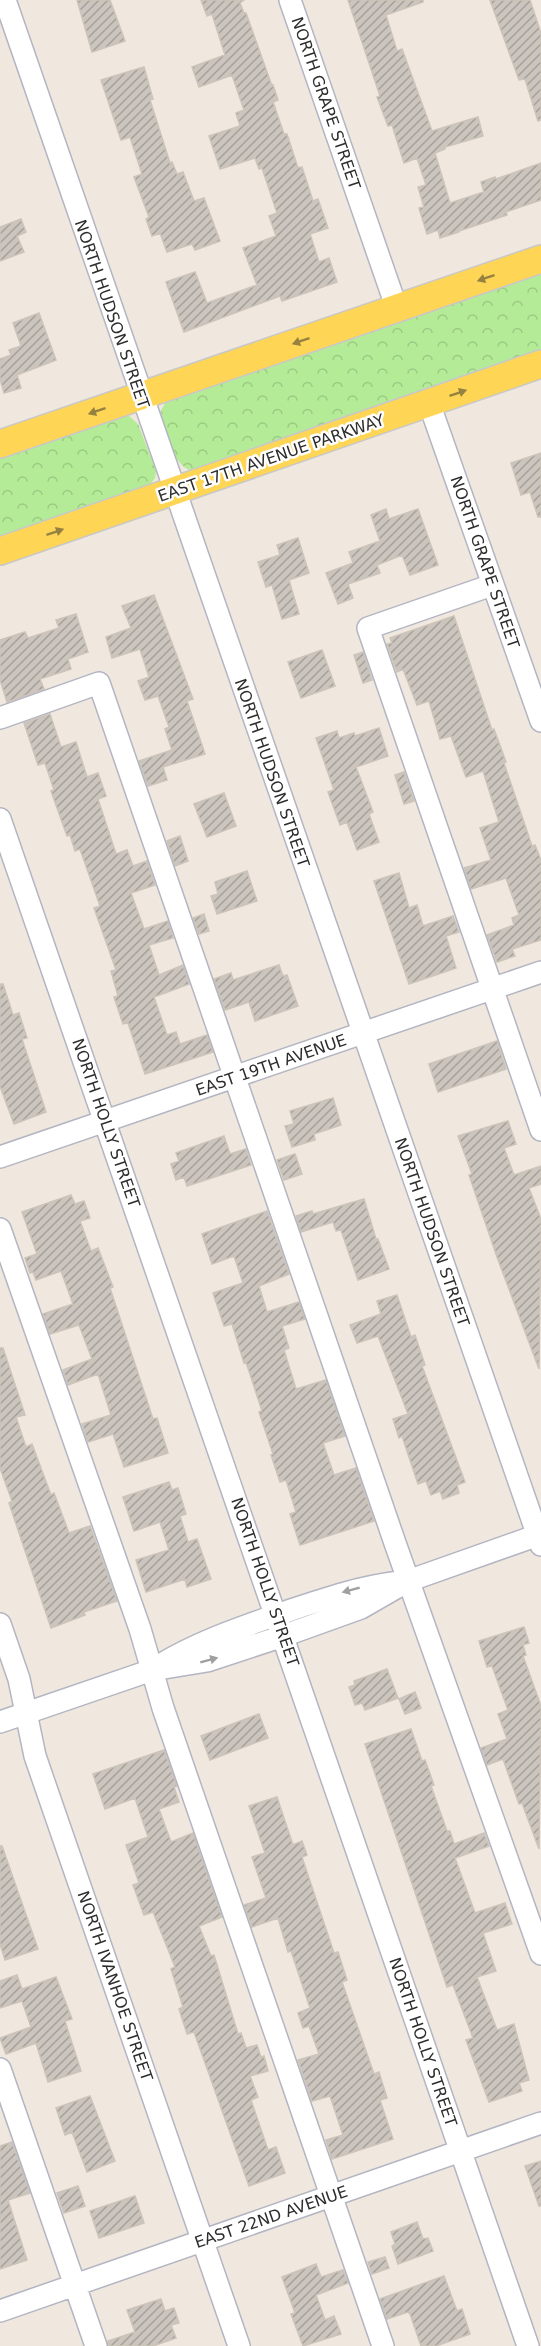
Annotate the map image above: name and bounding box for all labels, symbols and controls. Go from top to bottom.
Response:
street label: NORTH GRAPE STREET [288,14,365,192]
street label: NORTH HUDSON STREET [71,217,153,411]
one-way arrow [477,273,495,283]
one-way arrow [292,337,310,346]
one-way arrow [449,388,467,398]
one-way arrow [88,406,106,416]
street label: EAST 17TH AVENUE PARKWAY [155,410,387,506]
street label: NORTH GRAPE STREET [447,473,524,651]
one-way arrow [46,527,64,536]
street label: NORTH HUDSON STREET [231,676,313,870]
street label: EAST 19TH AVENUE [193,1030,349,1100]
street label: NORTH HOLLY STREET [68,1036,144,1210]
street label: NORTH HUDSON STREET [391,1135,473,1329]
street label: NORTH HOLLY STREET [227,1495,303,1669]
one-way arrow [341,1586,360,1596]
one-way arrow [200,1655,219,1665]
street label: NORTH IVANHOE STREET [73,1888,157,2084]
street label: NORTH HOLLY STREET [385,1955,461,2129]
street label: EAST 22ND AVENUE [192,2182,350,2252]

